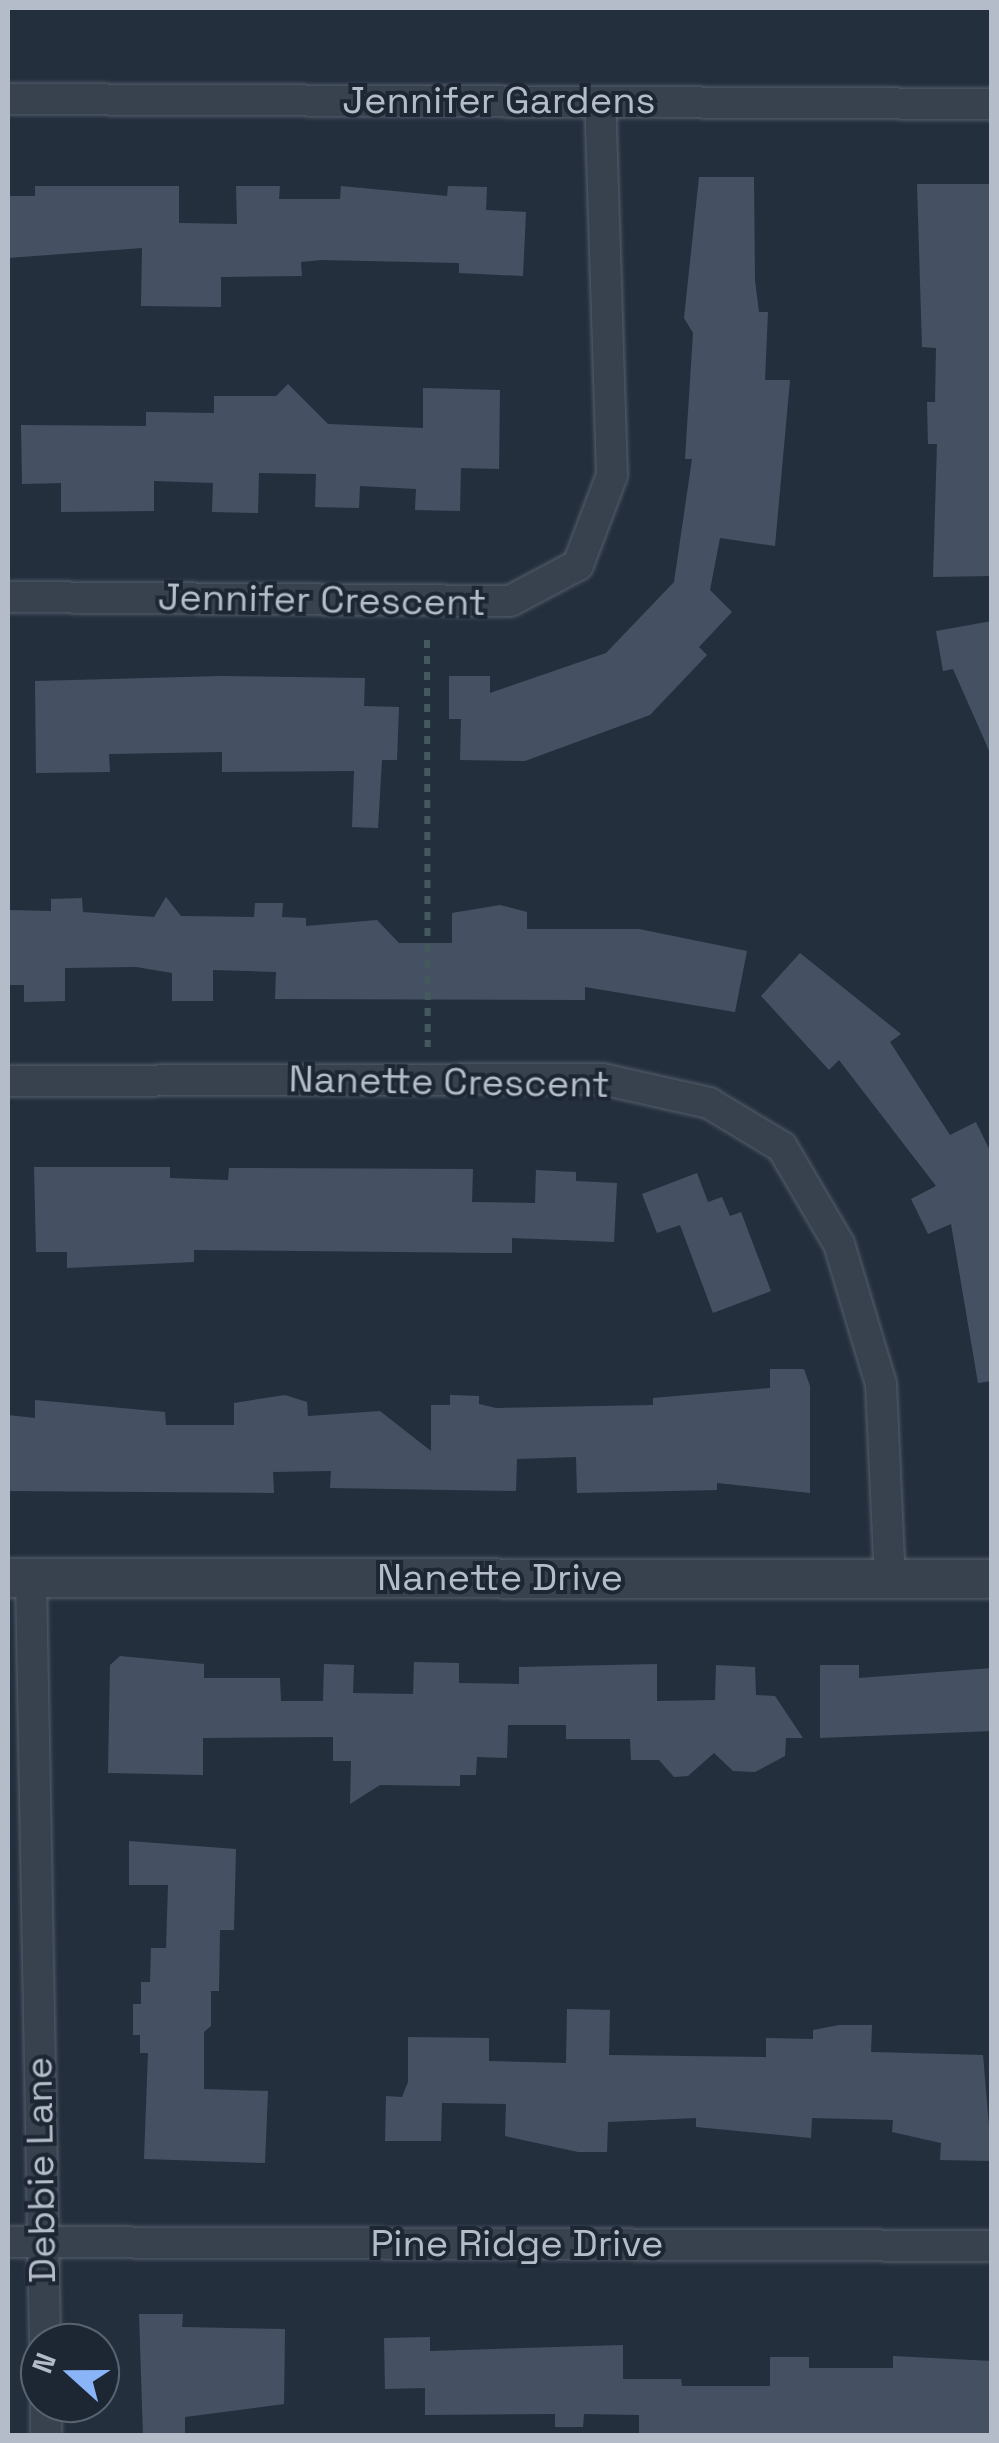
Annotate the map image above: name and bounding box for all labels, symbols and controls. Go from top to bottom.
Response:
street label: Jennifer Gardens [342,78,656,124]
street label: Jennifer Crescent [157,574,487,626]
street label: Nanette Crescent [288,1056,610,1108]
street label: Nanette Drive [377,1555,623,1601]
street label: Debbie Lane [16,2056,66,2284]
street label: Pine Ridge Drive [370,2221,664,2267]
north arrow [20,2323,120,2423]
text: N [24,2348,64,2378]

